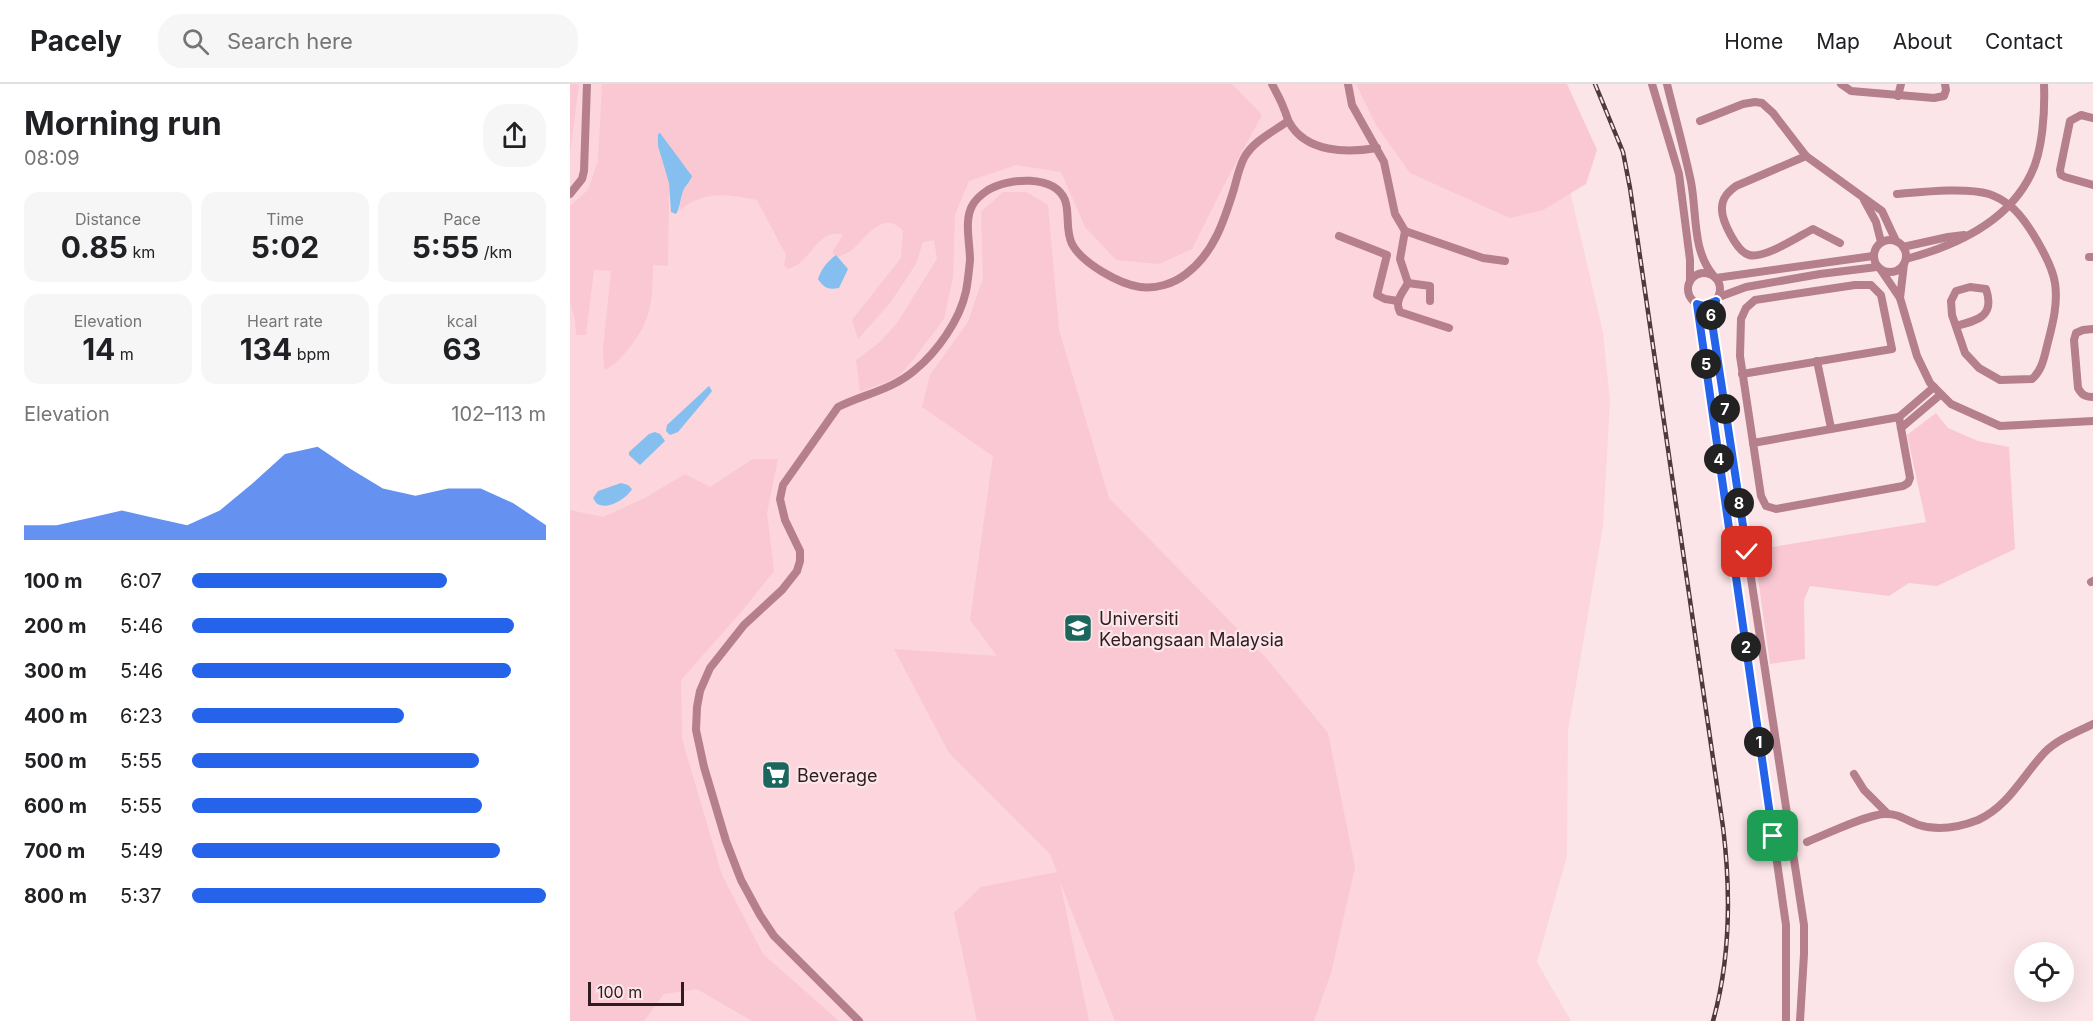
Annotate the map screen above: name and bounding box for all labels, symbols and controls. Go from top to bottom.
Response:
search box [158,14,578,68]
text: Pacely [30,24,122,58]
icon: search [179,25,212,58]
text: Search here [227,28,353,54]
text: Home [1724,29,1783,54]
text: Map [1816,29,1860,54]
text: About [1893,29,1952,54]
text: Contact [1985,29,2063,54]
text: Morning run [24,103,222,143]
button: share [483,104,546,167]
text: 08:09 [24,146,80,170]
text: Distance [75,209,141,229]
text: Time [266,209,304,229]
text: Pace [443,209,481,229]
text: 0.85 [61,229,128,265]
text: 5:02 [251,229,319,265]
text: 5:55 [412,229,479,265]
text: km [128,242,155,262]
text: /km [479,242,512,262]
pin: 6 [1696,300,1726,330]
text: 6 [1706,305,1716,325]
text: Elevation [74,311,142,331]
text: Heart rate [247,311,323,331]
text: kcal [447,311,477,331]
text: 14 [82,331,115,367]
text: 134 [240,331,292,367]
text: 63 [443,331,481,367]
text: m [115,344,134,364]
text: bpm [292,344,330,364]
pin: 5 [1691,349,1721,379]
text: 5 [1701,354,1711,374]
pin: 7 [1710,394,1740,424]
text: 7 [1720,399,1730,419]
text: Elevation [24,402,110,426]
text: 102–113 m [451,402,546,426]
pin: 4 [1704,444,1734,474]
text: 4 [1714,449,1724,469]
pin: 8 [1724,488,1754,518]
text: 8 [1734,493,1744,513]
pin [1721,526,1772,577]
icon: check [1730,535,1763,568]
text: 100 m [24,569,83,593]
text: 6:07 [120,569,162,593]
place label: Universiti Kebangsaan Malaysia [1099,608,1284,650]
school or university icon: Universiti Kebangsaan Malaysia [1062,612,1094,644]
text: 200 m [24,614,87,638]
text: 5:46 [120,614,163,638]
pin: 2 [1731,632,1761,662]
text: 2 [1741,637,1751,657]
text: 300 m [24,659,87,683]
text: 5:46 [120,659,163,683]
text: 400 m [24,704,88,728]
text: 6:23 [120,704,163,728]
pin: 1 [1744,727,1774,757]
text: 1 [1756,732,1762,752]
text: 500 m [24,749,87,773]
text: 5:55 [120,749,162,773]
supermarket icon: Beverage [760,759,792,791]
place label: Beverage [797,765,878,786]
text: 600 m [24,794,87,818]
text: 5:55 [120,794,162,818]
pin [1747,810,1798,861]
icon: arrive [1756,819,1789,852]
text: 700 m [24,839,85,863]
text: 5:49 [120,839,163,863]
text: 800 m [24,884,87,908]
text: 5:37 [120,884,162,908]
map controls [2014,942,2074,1002]
button: locate [2014,942,2074,1002]
scale bar [588,979,684,1006]
text: 100 m [597,982,642,1002]

